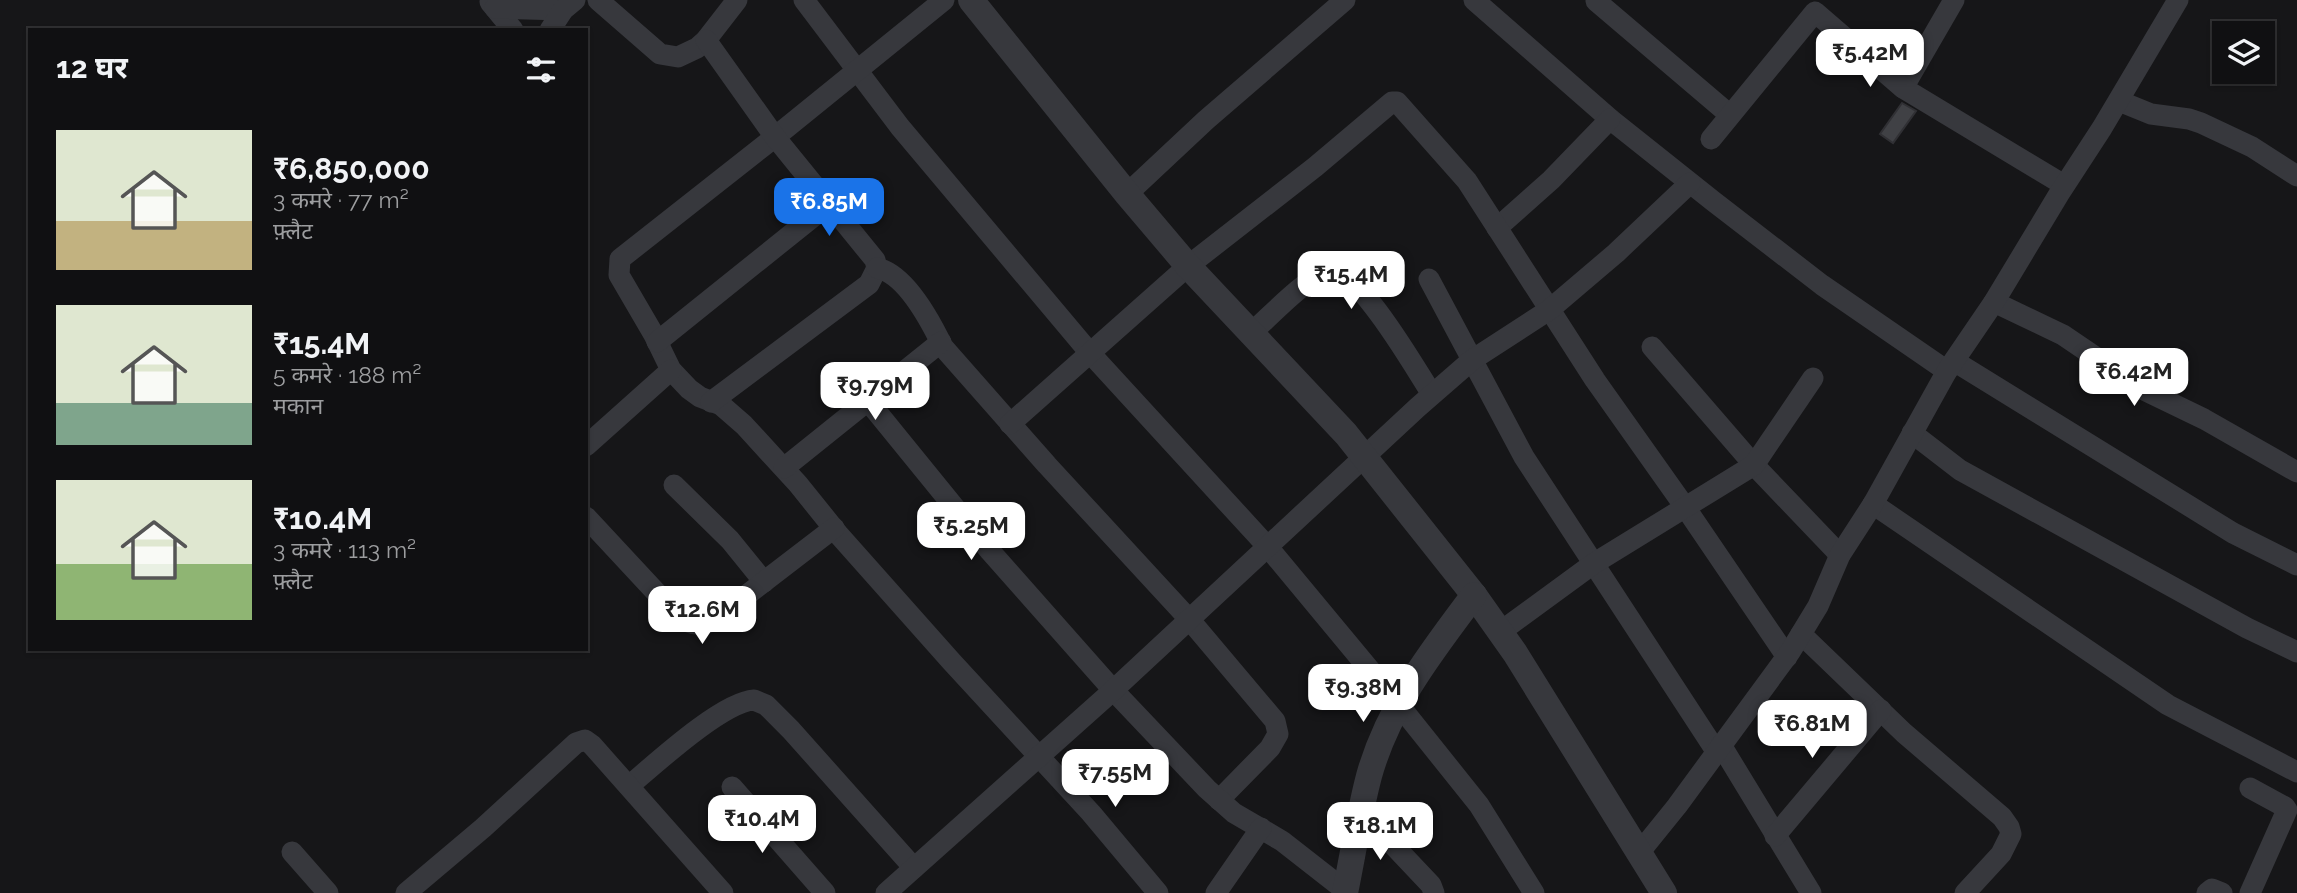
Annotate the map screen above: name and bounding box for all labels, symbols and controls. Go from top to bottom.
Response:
map controls [2212,21,2275,84]
button: layers [2212,21,2275,84]
pin: ₹5.42M [1813,29,1927,89]
text: ₹5.42M [1832,38,1908,65]
text: 12 घर [56,50,128,85]
icon: filters [522,51,560,89]
text: ₹6,850,000 [273,151,430,186]
icon: home [112,158,196,242]
pin: ₹6.85M [772,178,886,238]
text: 3 कमरे · 77 m² [273,186,409,213]
text: ₹6.85M [790,187,868,214]
text: फ़्लैट [273,217,313,244]
pin: ₹15.4M [1294,252,1408,311]
text: ₹15.4M [1314,260,1388,287]
text: ₹15.4M [273,326,370,361]
icon: home [112,333,196,417]
pin: ₹6.42M [2077,348,2191,408]
text: ₹6.42M [2095,357,2173,384]
text: 5 कमरे · 188 m² [273,361,421,388]
pin: ₹9.79M [818,362,932,422]
text: ₹9.79M [837,371,913,398]
text: मकान [273,392,323,419]
text: ₹10.4M [273,501,372,536]
pin: ₹5.25M [914,503,1028,562]
icon: home [112,508,196,592]
text: ₹5.25M [933,511,1009,538]
text: 3 कमरे · 113 m² [273,536,416,563]
text: फ़्लैट [273,567,313,594]
pin: ₹12.6M [645,586,759,646]
text: ₹12.6M [664,595,740,622]
pin: ₹9.38M [1306,664,1420,724]
text: ₹9.38M [1324,673,1402,700]
pin: ₹6.81M [1755,700,1869,760]
text: ₹6.81M [1774,709,1850,736]
pin: ₹7.55M [1058,750,1172,809]
text: ₹7.55M [1078,758,1152,785]
pin: ₹10.4M [705,796,819,855]
pin: ₹18.1M [1323,802,1437,862]
text: ₹10.4M [724,804,800,831]
text: ₹18.1M [1343,811,1417,838]

